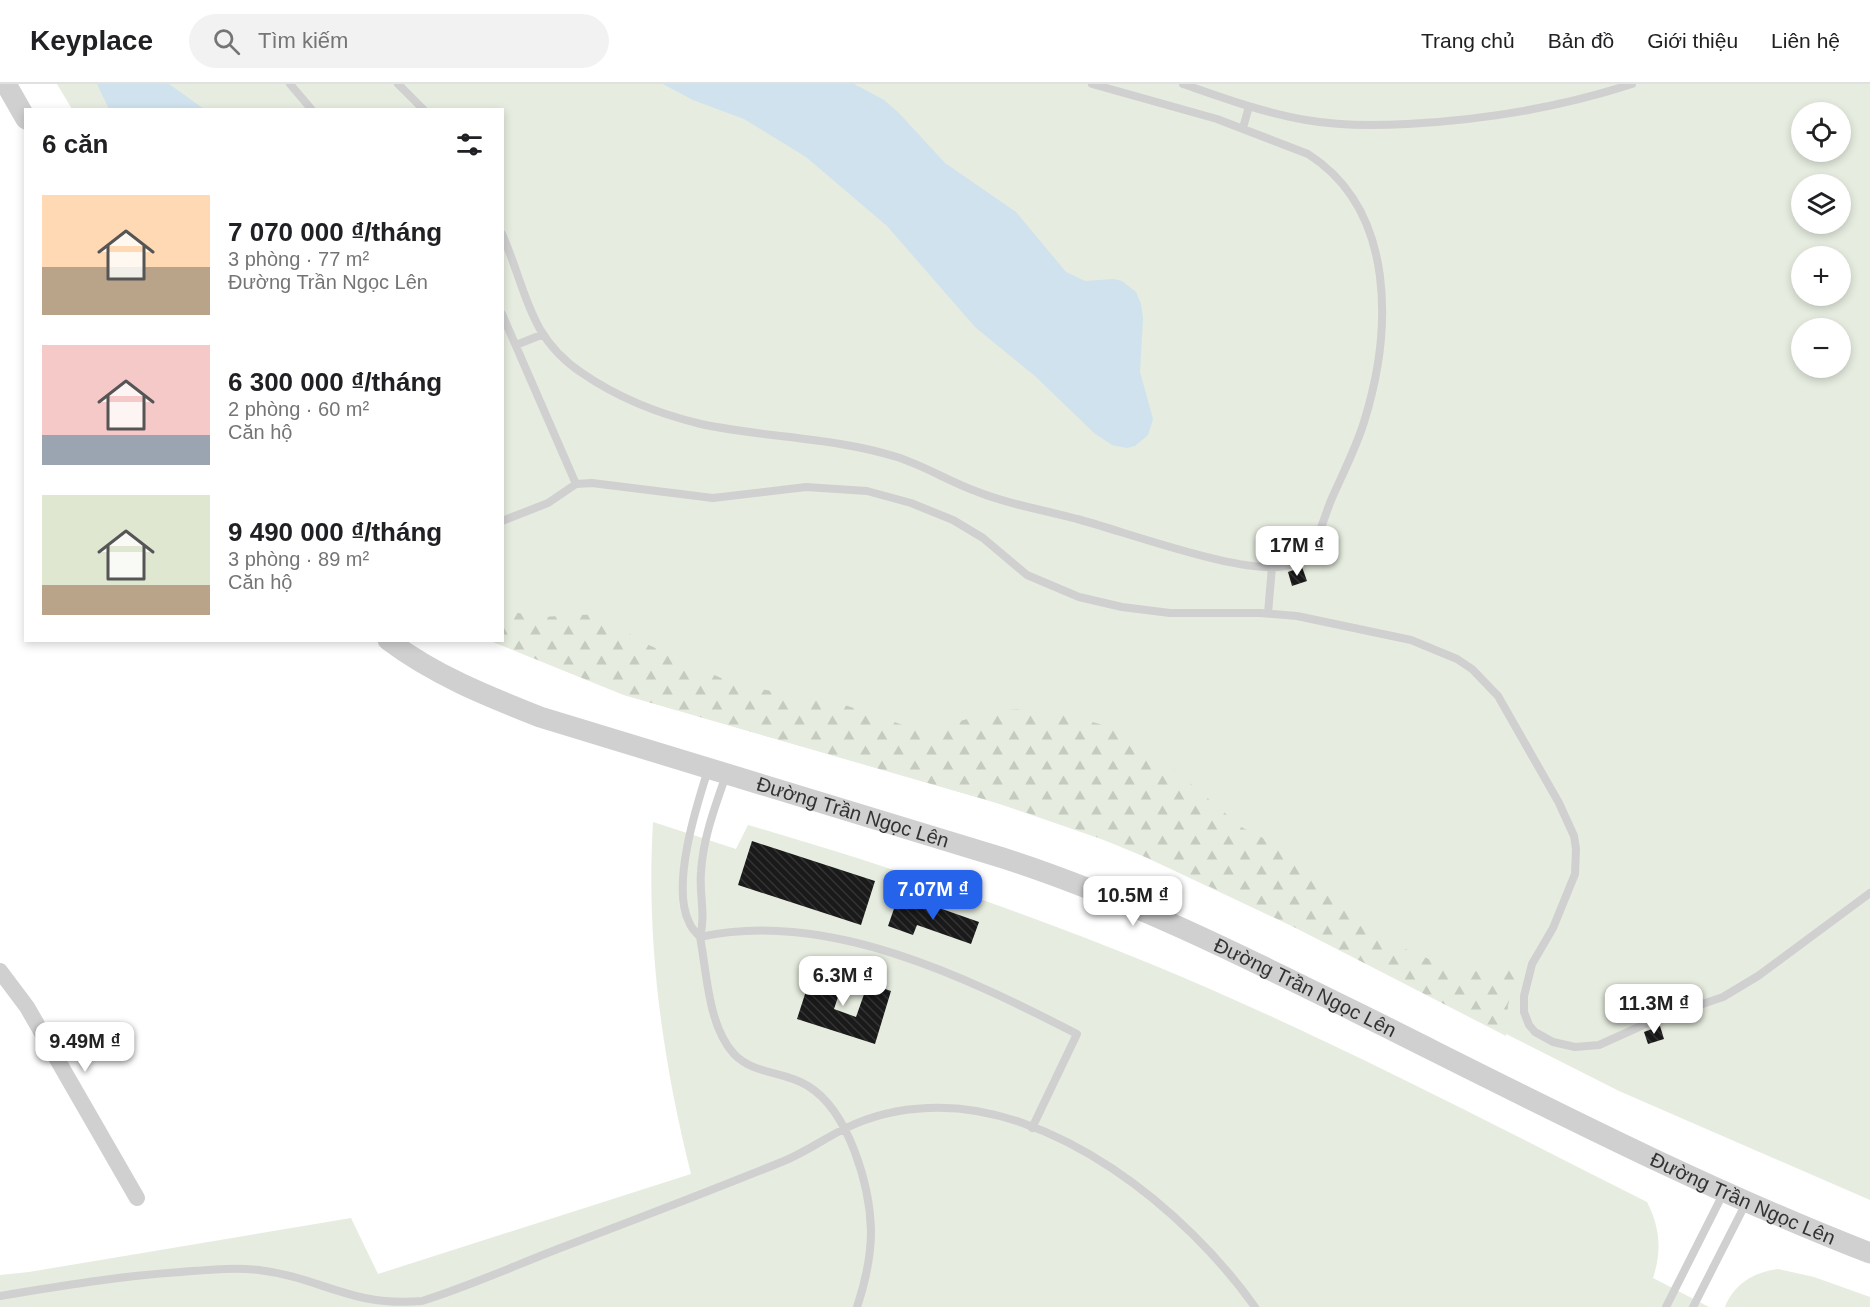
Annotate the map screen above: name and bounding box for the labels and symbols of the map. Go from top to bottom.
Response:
pin: 17M ₫ [1255,526,1339,577]
street label: Đường Trần Ngọc Lên [754,773,952,852]
pin: 7.07M ₫ [878,870,988,921]
pin: 10.5M ₫ [1078,876,1188,927]
street label: Đường Trần Ngọc Lên [1211,934,1400,1041]
pin: 6.3M ₫ [794,956,892,1007]
pin: 11.3M ₫ [1599,984,1709,1035]
pin: 9.49M ₫ [30,1022,140,1073]
street label: Đường Trần Ngọc Lên [1647,1148,1839,1249]

